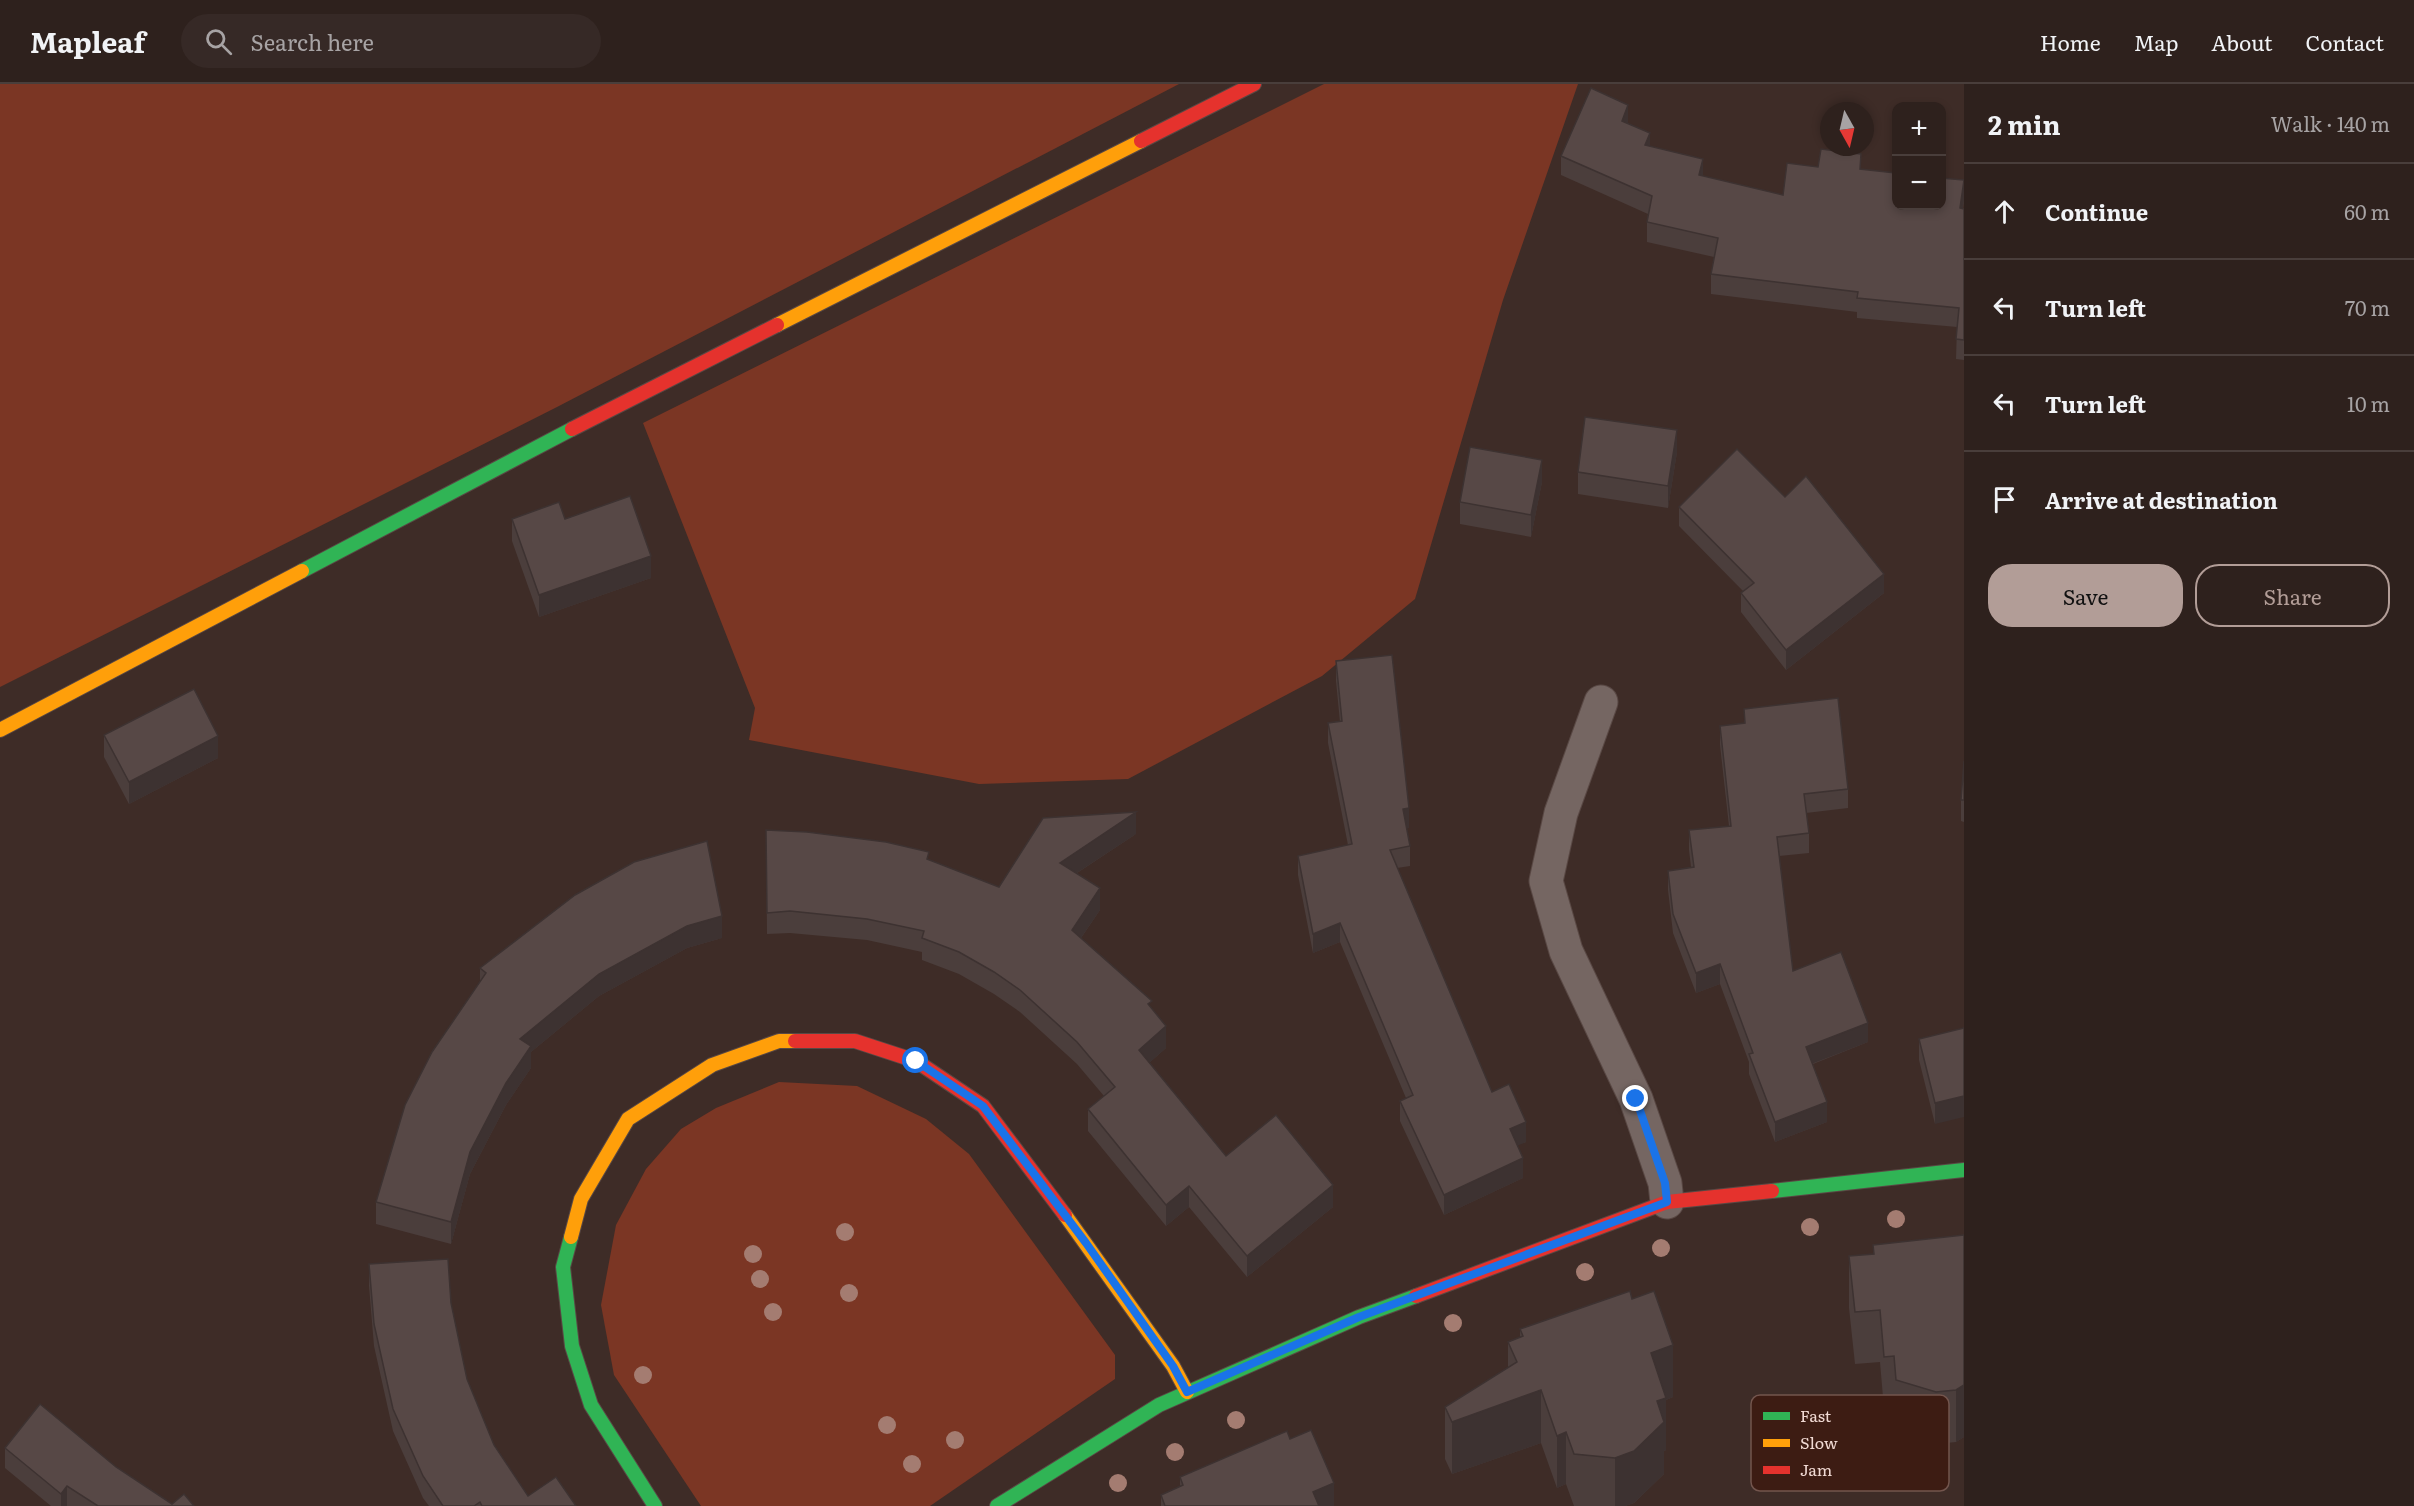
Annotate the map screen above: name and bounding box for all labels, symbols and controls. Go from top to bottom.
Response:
search box [181,14,601,68]
text: Mapleaf [30,20,145,62]
icon: search [202,25,235,58]
text: Search here [250,25,374,58]
text: Home [2040,26,2101,57]
text: Map [2134,26,2178,57]
text: About [2211,26,2273,57]
text: Contact [2306,26,2384,57]
north arrow [1820,102,1874,156]
map controls [1892,102,1946,210]
button: + [1892,102,1946,156]
text: 2 min [1988,104,2061,143]
text: Walk · 140 m [2271,108,2390,138]
button: − [1892,156,1946,210]
icon: ahead [1988,195,2021,228]
text: Continue [2045,195,2148,228]
text: 60 m [2344,196,2390,226]
icon: left [1988,291,2021,324]
text: Turn left [2045,291,2146,324]
text: 70 m [2345,292,2390,322]
icon: left [1988,387,2021,420]
text: Turn left [2045,387,2146,420]
text: 10 m [2347,388,2390,418]
icon: arrive [1988,483,2021,516]
text: Arrive at destination [2045,483,2278,516]
button: Save [1988,564,2183,627]
button: Share [2195,564,2390,627]
route start [902,1047,928,1073]
route end [1622,1085,1648,1111]
legend [1751,1395,1949,1491]
text: Fast [1800,1403,1832,1427]
text: Slow [1800,1430,1838,1454]
text: Jam [1800,1457,1833,1481]

